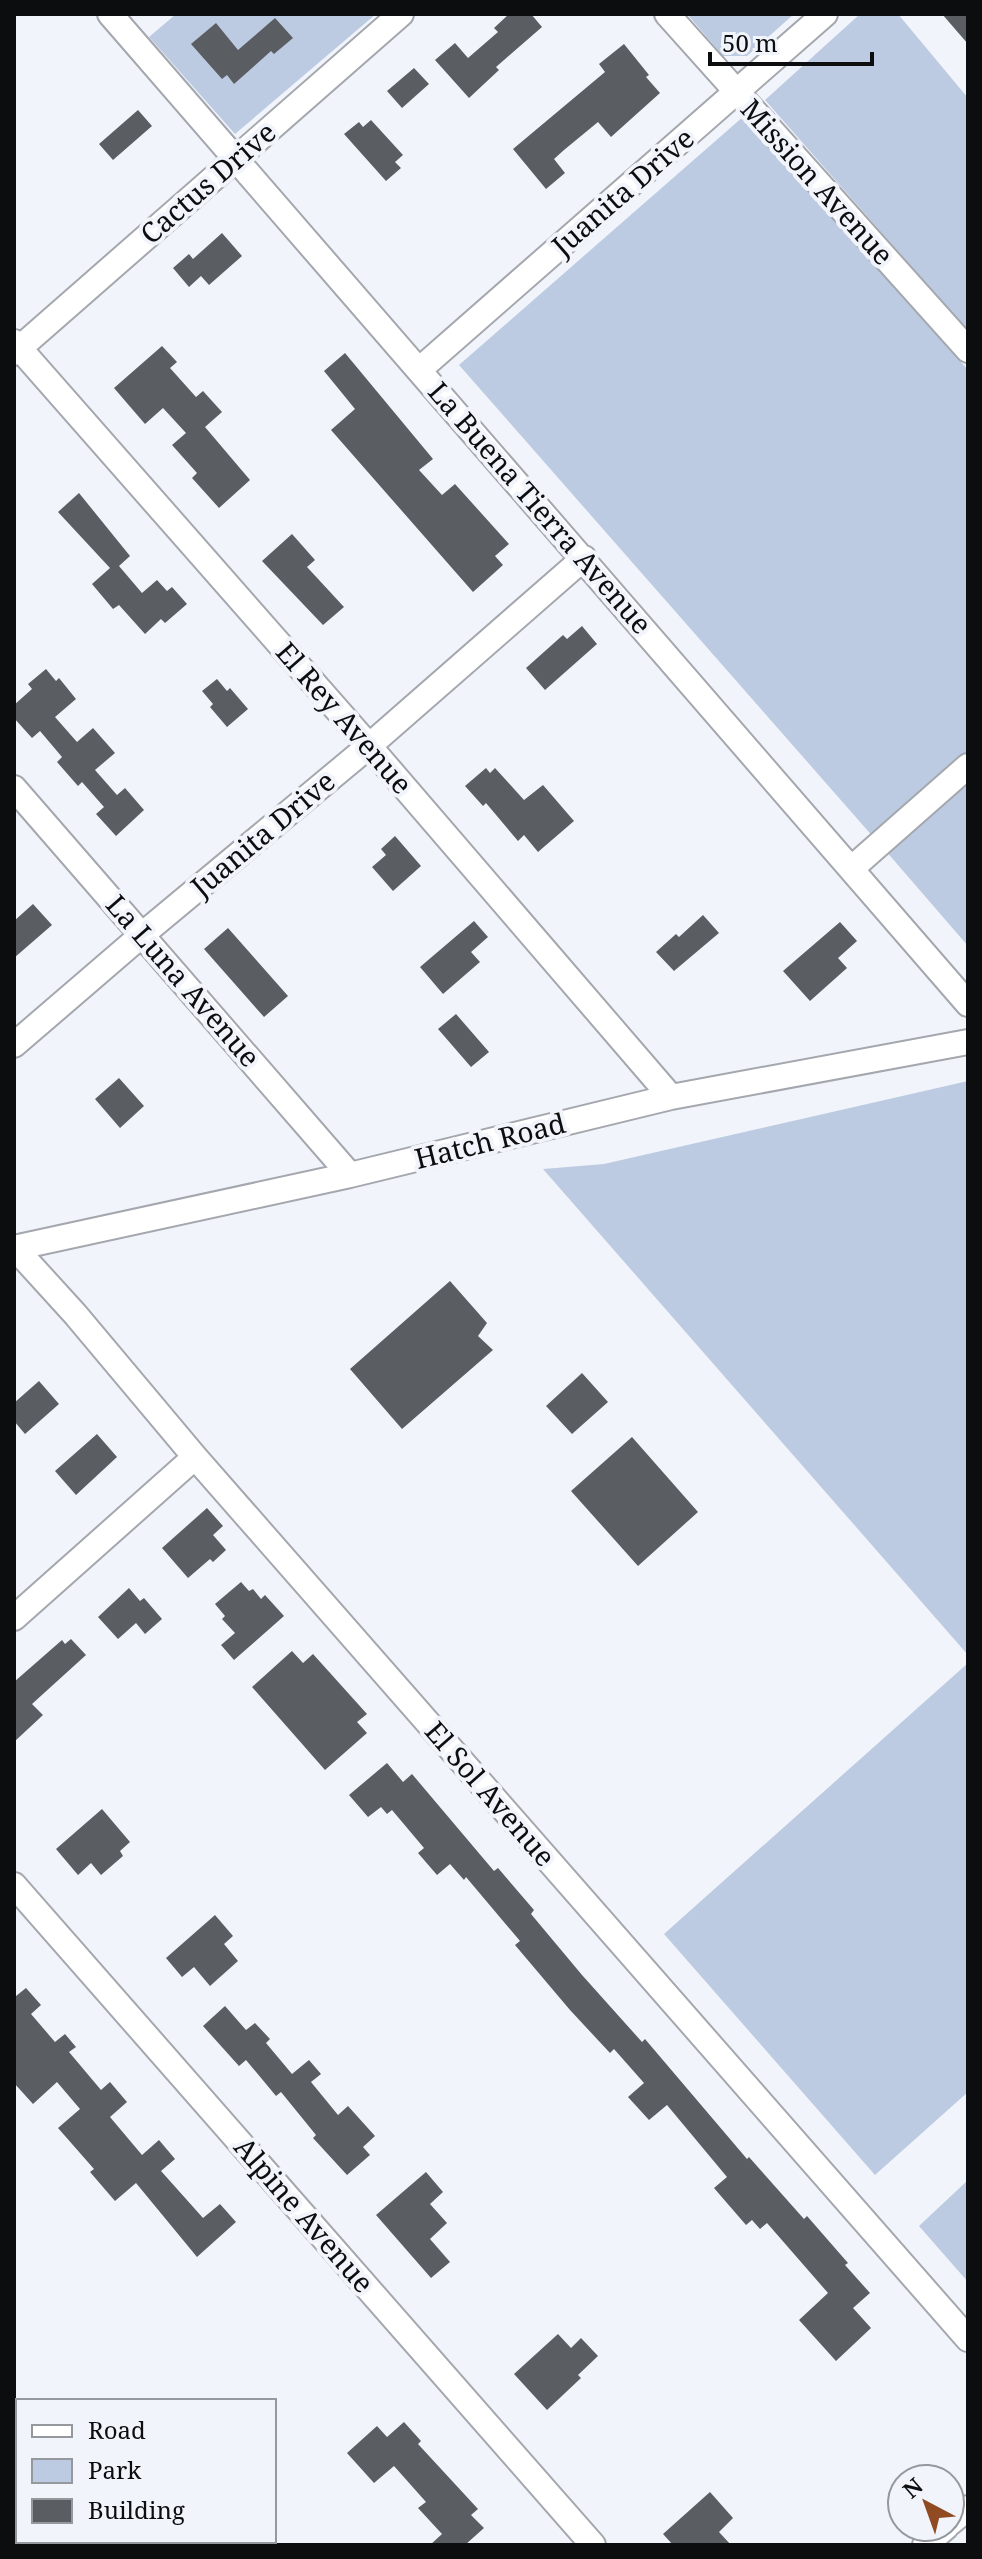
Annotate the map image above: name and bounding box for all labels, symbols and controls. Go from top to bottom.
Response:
scale bar [710,16,872,66]
text: 50 m [722,26,778,59]
street label: Mission Avenue [733,90,902,272]
street label: Cactus Drive [131,113,283,252]
street label: Juanita Drive [542,119,702,264]
street label: La Buena Tierra Avenue [421,373,661,642]
street label: El Rey Avenue [268,633,421,801]
street label: Juanita Drive [182,762,342,905]
street label: La Luna Avenue [98,886,269,1075]
street label: Hatch Road [410,1103,569,1177]
street label: El Sol Avenue [417,1713,564,1874]
street label: Alpine Avenue [226,2128,383,2300]
legend [16,2399,276,2543]
text: Road [88,2413,146,2446]
text: Park [88,2453,142,2486]
north arrow [886,2463,966,2543]
text: N [896,2470,929,2504]
text: Building [88,2493,185,2526]

